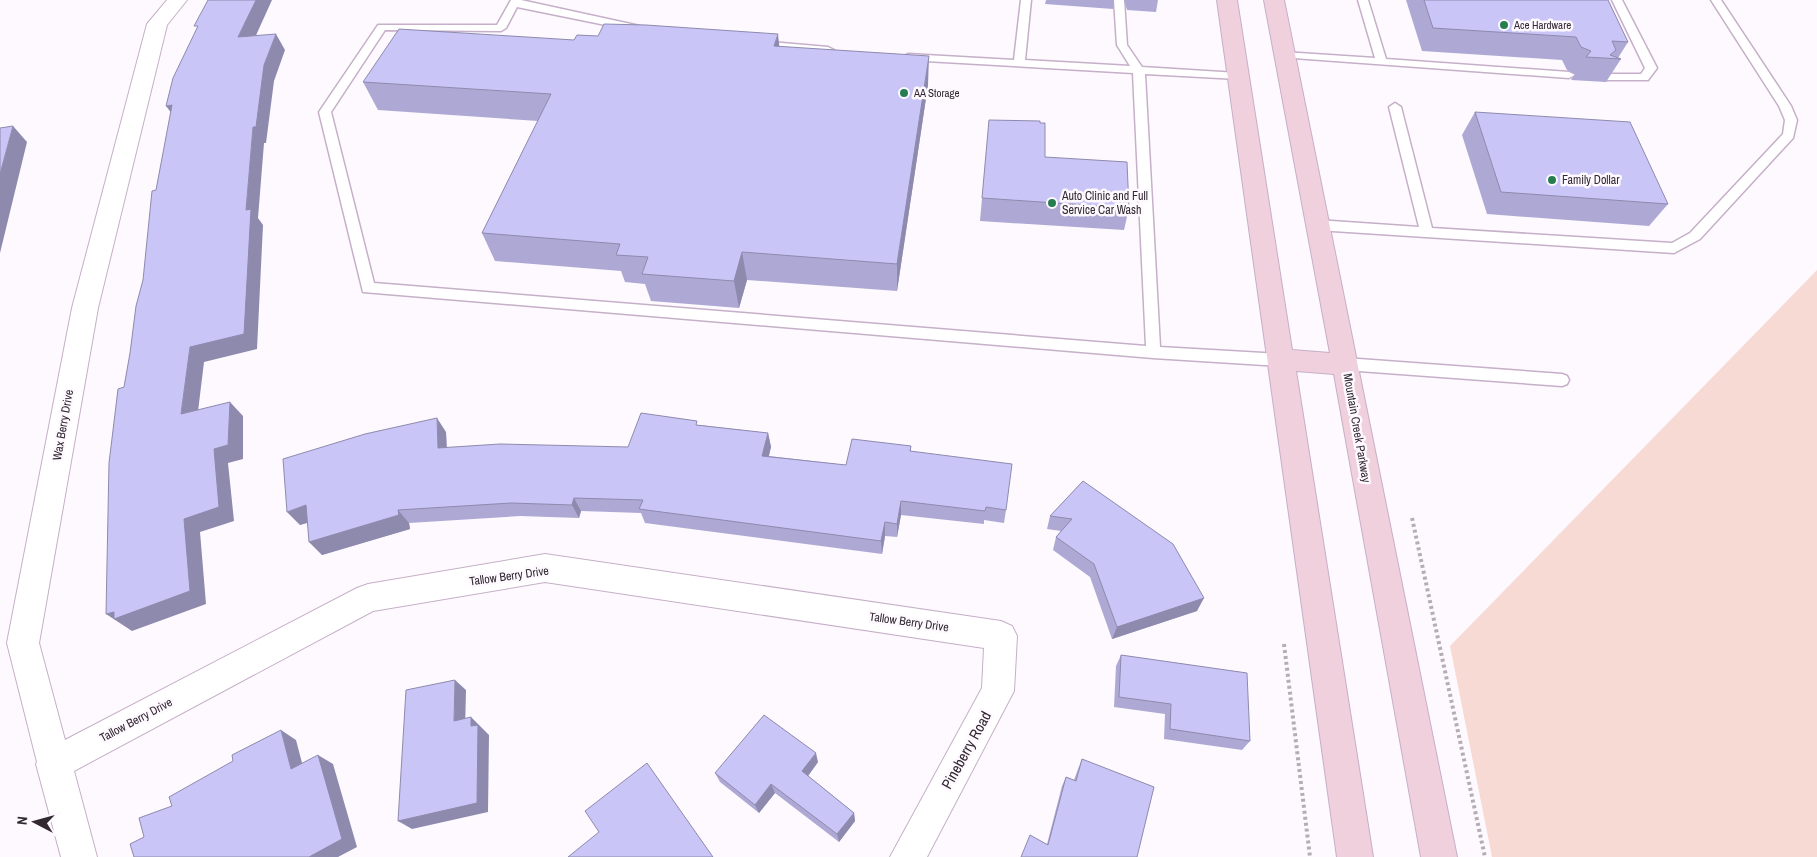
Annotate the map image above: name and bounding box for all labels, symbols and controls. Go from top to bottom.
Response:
place label: Ace Hardware [1513,18,1571,32]
marker: Ace Hardware [1498,19,1510,31]
place label: AA Storage [913,86,960,100]
marker: AA Storage [898,87,910,99]
place label: Family Dollar [1562,172,1620,188]
marker: Family Dollar [1546,174,1558,186]
place label: Auto Clinic and Full Service Car Wash [1061,188,1148,218]
marker: Auto Clinic and Full Service Car Wash [1046,197,1058,209]
street label: Mountain Creek Parkway [1340,372,1374,484]
street label: Wax Berry Drive [49,388,77,462]
street label: Tallow Berry Drive [468,563,550,589]
street label: Tallow Berry Drive [868,609,950,635]
street label: Tallow Berry Drive [97,694,175,746]
street label: Pineberry Road [936,707,996,793]
north arrow [10,797,60,847]
text: N [13,816,31,826]

